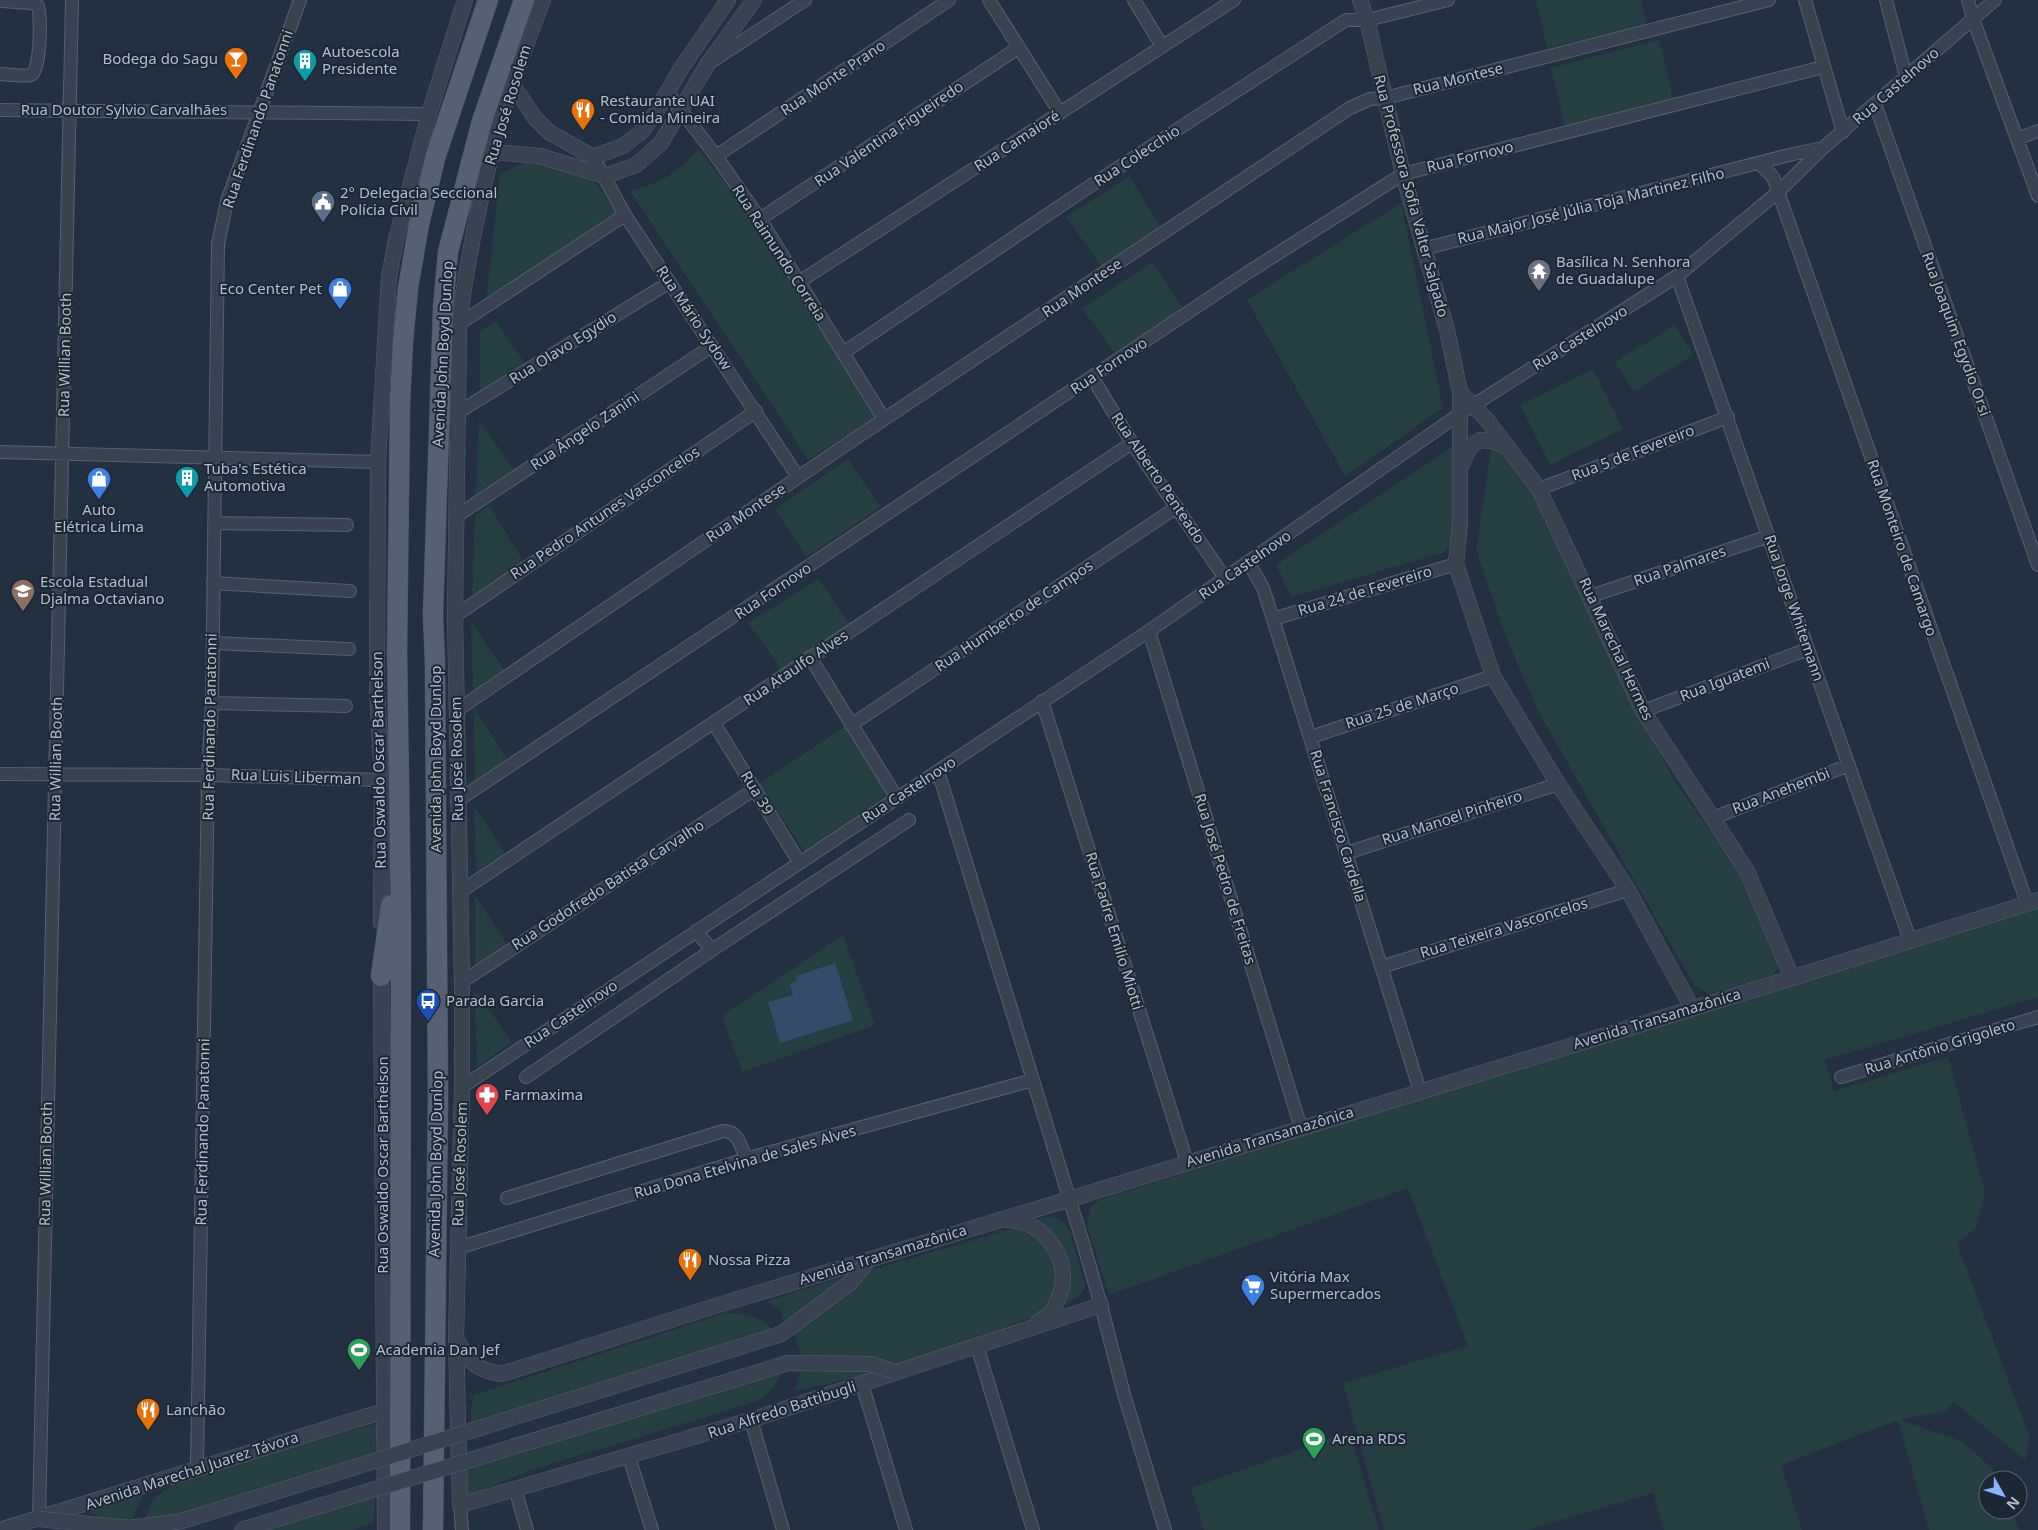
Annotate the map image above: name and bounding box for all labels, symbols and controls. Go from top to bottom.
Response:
street label: Rua Ferdinando Panatonni [217,27,297,211]
street label: Rua Monte Prano [776,35,889,120]
place label: Autoescola Presidente [322,41,400,78]
street label: Rua José Rosolem [479,42,535,167]
street label: Rua Castelnovo [1848,42,1943,128]
bar icon: Bodega do Sagu [223,46,249,80]
place label: Bodega do Sagu [103,48,218,68]
building icon: Autoescola Presidente [292,48,318,82]
street label: Rua Montese [1411,57,1505,99]
street label: Rua Professora Sofia Valter Salgado [1370,72,1454,319]
street label: Rua Valentina Figueiredo [810,76,967,191]
place label: Restaurante UAI - Comida Mineira [600,90,720,127]
restaurant icon: Restaurante UAI - Comida Mineira [570,97,596,131]
street label: Rua Doutor Sylvio Carvalhães [21,99,227,119]
street label: Rua Camaioré [970,105,1063,175]
street label: Rua Colecchio [1090,120,1183,190]
street label: Rua Fornovo [1424,136,1515,176]
street label: Rua Major José Júlia Toja Martinez Filho [1455,162,1726,248]
street label: Rua Raimundo Correia [728,180,831,324]
place label: 2° Delegacia Seccional Polícia Cívil [340,182,497,219]
public building icon: 2° Delegacia Seccional Polícia Cívil [310,189,336,223]
street label: Rua Joaquim Egydio Orsi [1918,249,1996,418]
place label: Basílica N. Senhora de Guadalupe [1556,251,1690,288]
street label: Rua Montese [1038,253,1125,321]
temple icon: Basílica N. Senhora de Guadalupe [1526,258,1552,292]
street label: Avenida John Boyd Dunlop [427,260,457,448]
street label: Rua Mário Sydow [653,261,737,374]
shop icon: Eco Center Pet [327,276,353,310]
place label: Eco Center Pet [219,278,323,298]
street label: Rua Willian Booth [53,293,75,417]
street label: Rua Castelnovo [1528,300,1631,374]
street label: Rua Olavo Egydio [505,306,620,388]
street label: Rua Fornovo [1066,332,1151,398]
street label: Rua Ângelo Zanini [526,386,643,474]
street label: Rua Alberto Penteado [1107,408,1210,547]
street label: Rua 5 de Fevereiro [1568,419,1697,485]
street label: Rua Pedro Antunes Vasconcelos [506,441,703,583]
street label: Rua Monteiro de Camargo [1863,457,1943,639]
place label: Tuba's Estética Automotiva [204,458,307,495]
building icon: Tuba's Estética Automotiva [174,465,200,499]
shop icon: Auto Elétrica Lima [86,466,112,500]
street label: Rua Montese [702,478,789,546]
place label: Auto Elétrica Lima [54,499,144,536]
street label: Rua Castelnovo [1194,525,1295,603]
street label: Rua Jorge Whitemann [1760,532,1829,684]
street label: Rua Palmares [1631,540,1728,590]
street label: Rua Humberto de Campos [931,555,1096,676]
street label: Rua Fornovo [730,557,815,623]
street label: Rua 24 de Fevereiro [1295,560,1434,620]
place label: Escola Estadual Djalma Octaviano [40,571,164,608]
street label: Rua Marechal Hermes [1575,574,1659,723]
school or university icon: Escola Estadual Djalma Octaviano [10,578,36,612]
street label: Rua Ataulfo Alves [739,625,852,710]
street label: Rua Ferdinando Panatonni [197,633,221,821]
street label: Rua Oswaldo Oscar Barthelson [366,651,390,869]
street label: Rua Iguatemi [1677,653,1772,705]
street label: Avenida John Boyd Dunlop [425,666,445,852]
street label: Rua 25 de Março [1343,677,1461,733]
street label: Rua Willian Booth [44,697,66,821]
street label: Rua José Rosolem [445,697,467,822]
street label: Rua Francisco Cardella [1306,747,1372,904]
street label: Rua Castelnovo [858,751,959,827]
street label: Rua Anehembi [1729,762,1832,818]
street label: Rua Luis Liberman [231,764,362,788]
street label: Rua 39 [737,767,779,818]
street label: Rua Manoel Pinheiro [1379,785,1524,849]
street label: Rua José Pedro de Freitas [1190,791,1262,967]
street label: Rua Godofredo Batista Carvalho [507,814,708,954]
street label: Rua Padre Emilio Miotti [1081,849,1149,1012]
street label: Rua Teixeira Vasconcelos [1417,892,1590,962]
street label: Rua Castelnovo [520,975,621,1052]
street label: Avenida Transamazônica [1570,983,1743,1053]
bus stop icon: Parada Garcia [415,988,441,1022]
place label: Parada Garcia [446,990,544,1010]
street label: Rua Antônio Grigoleto [1862,1014,2017,1078]
street label: Rua Ferdinando Panatonni [190,1038,214,1226]
street label: Rua Oswaldo Oscar Barthelson [372,1056,392,1274]
street label: Avenida John Boyd Dunlop [423,1070,447,1258]
pharmacy icon: Farmaxima [474,1082,500,1116]
place label: Farmaxima [504,1084,583,1104]
street label: Rua José Rosolem [447,1101,471,1227]
street label: Avenida Transamazônica [1183,1101,1356,1171]
street label: Rua Willian Booth [34,1102,56,1226]
street label: Rua Dona Etelvina de Sales Alves [631,1120,858,1202]
street label: Avenida Transamazônica [796,1219,969,1289]
restaurant icon: Nossa Pizza [677,1247,703,1281]
place label: Nossa Pizza [708,1249,791,1269]
place label: Vitória Max Supermercados [1270,1266,1381,1303]
supermarket icon: Vitória Max Supermercados [1240,1273,1266,1307]
sports icon: Academia Dan Jef [346,1337,372,1371]
place label: Academia Dan Jef [376,1339,500,1359]
street label: Rua Alfredo Battibugli [705,1376,858,1442]
restaurant icon: Lanchão [135,1397,161,1431]
place label: Lanchão [166,1399,226,1419]
street label: Avenida Marechal Juarez Távora [83,1426,301,1514]
sports icon: Arena RDS [1301,1426,1327,1460]
place label: Arena RDS [1332,1428,1406,1448]
north arrow [1978,1470,2028,1520]
text: N [2003,1493,2024,1514]

